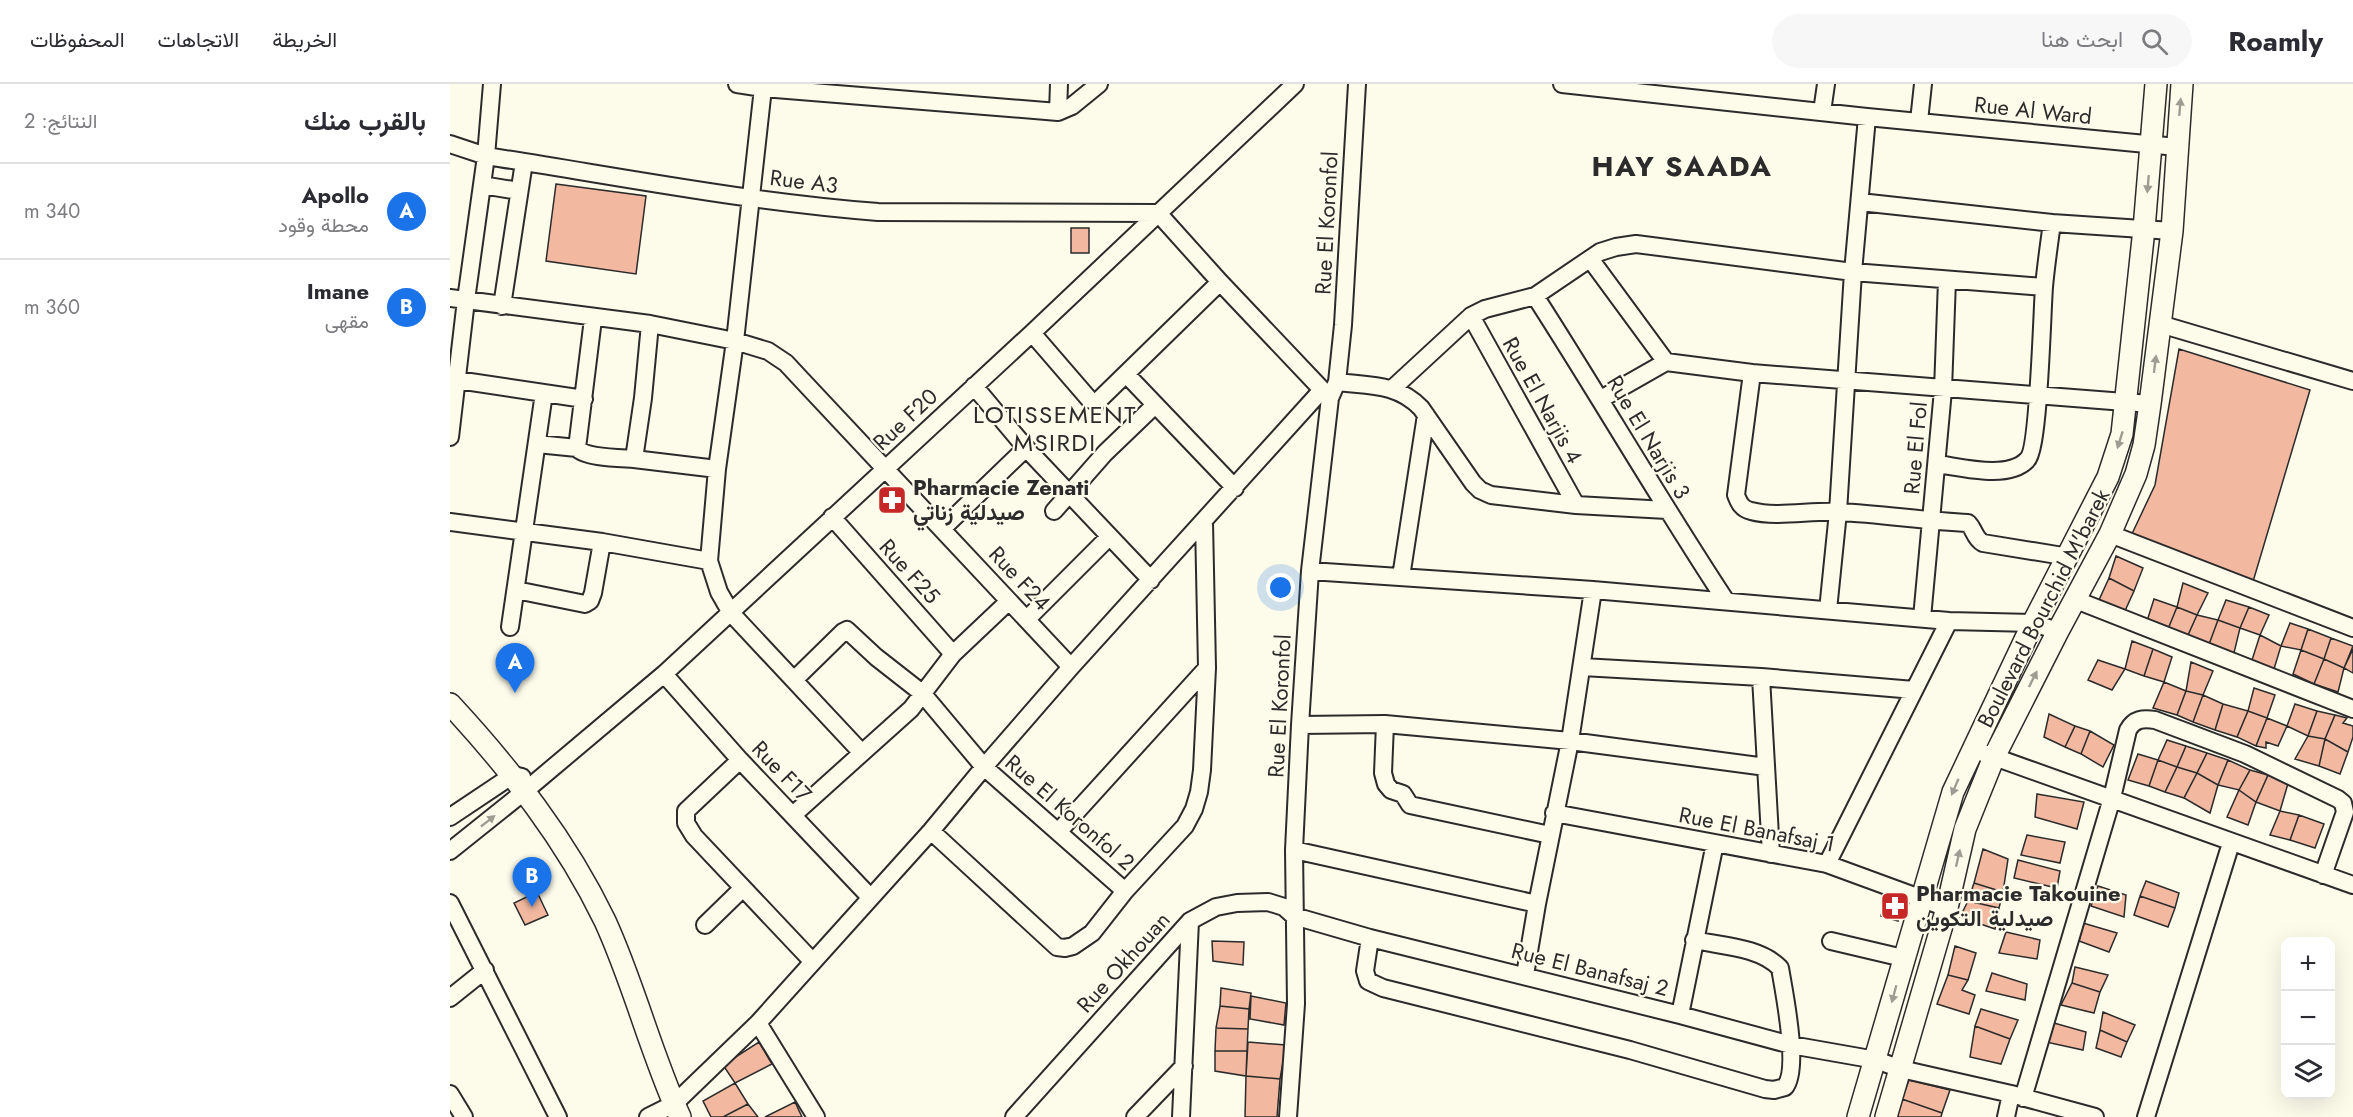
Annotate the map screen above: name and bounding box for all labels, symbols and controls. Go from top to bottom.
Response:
search box [1772,14,2192,68]
text: Roamly [2228,21,2323,62]
text: ابحث هنا [2041,23,2123,55]
text: المحفوظات [30,25,125,55]
text: الاتجاهات [158,25,239,55]
text: الخريطة [272,25,337,55]
icon: search [2138,25,2171,58]
street label: Rue Al Ward [1973,88,2093,132]
one-way arrow [2175,97,2185,116]
text: بالقرب منك [304,102,426,140]
text: النتائج: 2 [24,107,97,136]
district label: HAY SAADA [1592,146,1772,187]
street label: Rue El Koronfol [1306,151,1346,295]
street label: Rue A3 [768,161,840,201]
one-way arrow [2143,175,2153,194]
text: Apollo [301,179,369,211]
text: 340 m [24,197,80,226]
text: A [399,197,414,226]
text: محطة وقود [278,211,369,240]
text: Imane [307,275,369,307]
text: 360 m [24,293,80,322]
text: B [400,293,413,322]
text: مقهى [325,307,369,336]
street label: Rue El Narjis 4 [1495,331,1591,469]
one-way arrow [2151,354,2160,373]
street label: Rue El Narjis 3 [1599,369,1699,505]
street label: Rue F20 [865,381,945,457]
district label: LOTISSEMENT MSIRDI [973,397,1137,460]
street label: Rue El Fol [1895,400,1935,496]
one-way arrow [2115,431,2124,449]
place label: Pharmacie Zenati صيدلية زناتي [913,471,1089,531]
street label: Boulevard Bourchid M'barek [1969,483,2117,733]
pharmacy icon: Pharmacie Zenati صيدلية زناتي [876,484,908,516]
street label: Rue F25 [872,531,948,611]
street label: Rue F24 [982,539,1058,618]
your location [1266,573,1295,602]
street label: Rue El Koronfol [1259,634,1299,778]
pin: A [496,644,534,693]
one-way arrow [2029,671,2038,688]
street label: Rue F17 [745,733,820,809]
street label: Rue El Koronfol 2 [998,747,1142,877]
one-way arrow [1950,778,1960,796]
street label: Rue El Banafsaj 1 [1676,798,1838,860]
one-way arrow [480,815,495,827]
one-way arrow [1954,849,1964,868]
pin: B [512,858,551,907]
place label: Pharmacie Takouine صيدلية التكوين [1916,877,2121,934]
pharmacy icon: Pharmacie Takouine صيدلية التكوين [1879,890,1911,922]
street label: Rue Okhouan [1069,904,1177,1020]
street label: Rue El Banafsaj 2 [1508,934,1672,1004]
map controls [2281,937,2335,1099]
button: + [2281,937,2335,991]
one-way arrow [1888,985,1898,1003]
button: − [2281,991,2335,1045]
button: layers [2281,1045,2335,1099]

